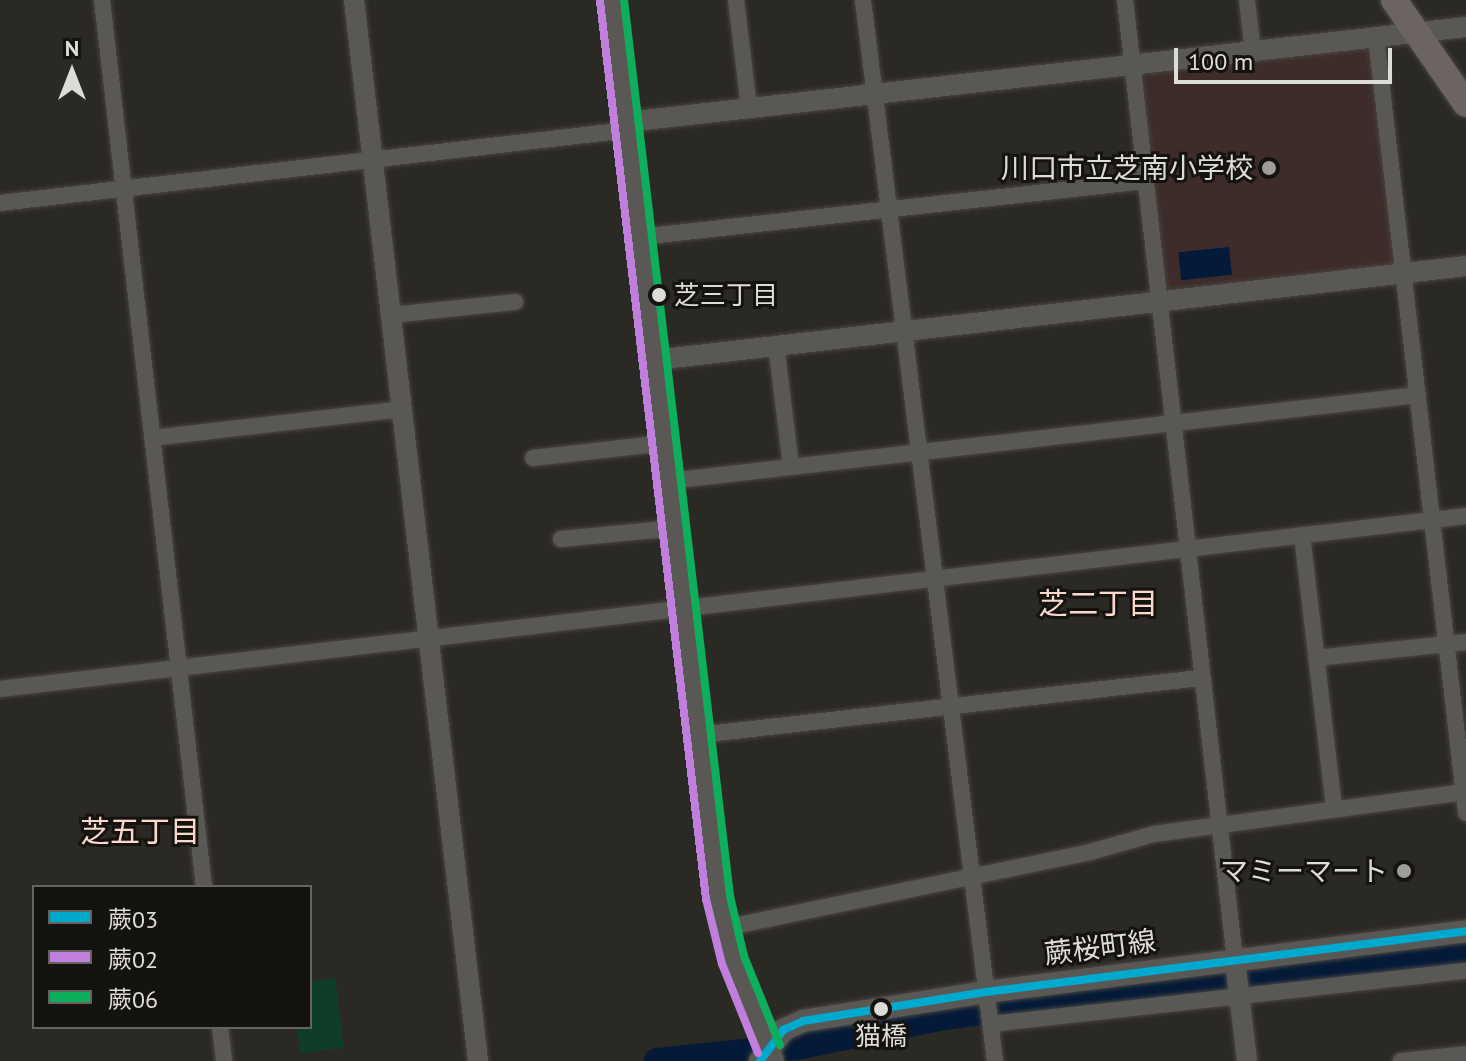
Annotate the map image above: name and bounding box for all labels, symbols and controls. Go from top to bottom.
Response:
north arrow [32,32,112,112]
scale bar [1178,32,1396,82]
text: N [65,34,79,62]
text: 100 m [1188,46,1253,77]
place label: 川口市立芝南小学校 [1001,151,1253,185]
marker: 川口市立芝南小学校 [1260,159,1278,177]
place label: 芝三丁目 [674,279,778,311]
marker: 芝三丁目 [651,287,667,303]
district label: 芝二丁目 [1038,585,1158,621]
district label: 芝五丁目 [80,813,200,849]
place label: マミーマート [1220,854,1388,888]
marker: マミーマート [1395,862,1413,880]
legend [32,885,312,1029]
text: 蕨03 [108,904,158,935]
street label: 蕨桜町線 [1042,924,1158,970]
text: 蕨02 [108,944,158,975]
text: 蕨06 [108,984,158,1015]
marker: 猫橋 [873,1001,889,1017]
place label: 猫橋 [855,1020,907,1052]

